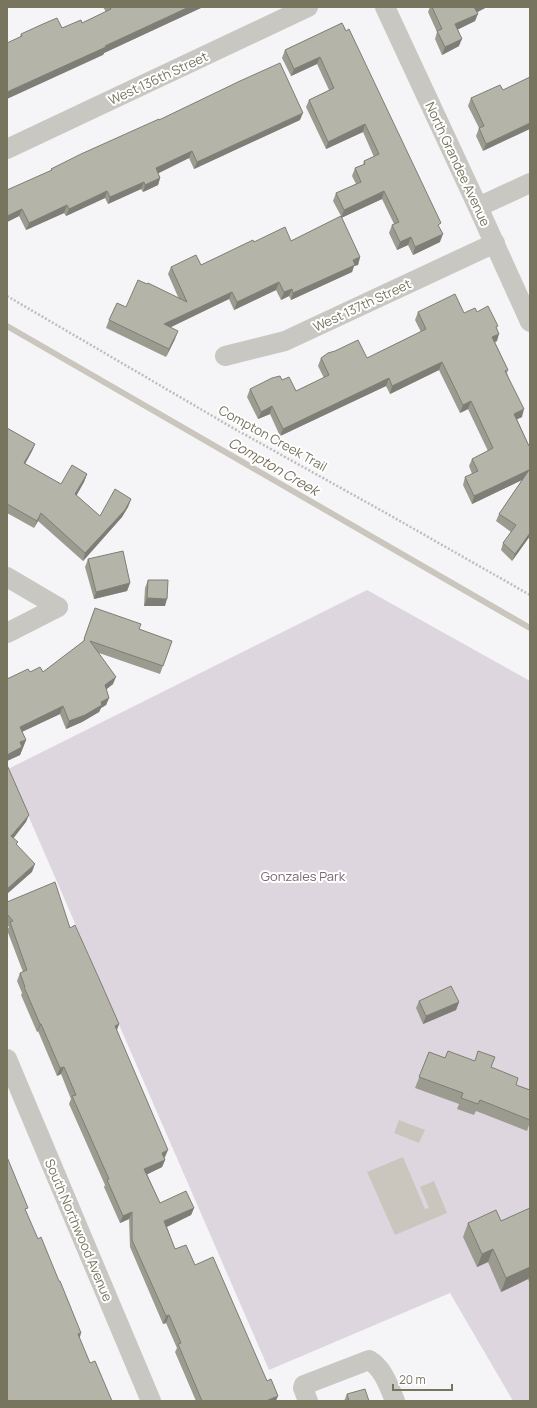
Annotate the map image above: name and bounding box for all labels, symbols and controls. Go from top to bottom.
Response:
street label: West 136th Street [105,47,211,109]
street label: North Grandee Avenue [421,99,495,229]
street label: West 137th Street [310,274,414,336]
street label: Compton Creek Trail [216,402,330,474]
water label: Compton Creek [226,433,322,499]
park label: Gonzales Park [261,867,346,885]
street label: South Northwood Avenue [41,1156,117,1304]
scale bar [393,1366,452,1392]
text: 20 m [399,1371,426,1388]

